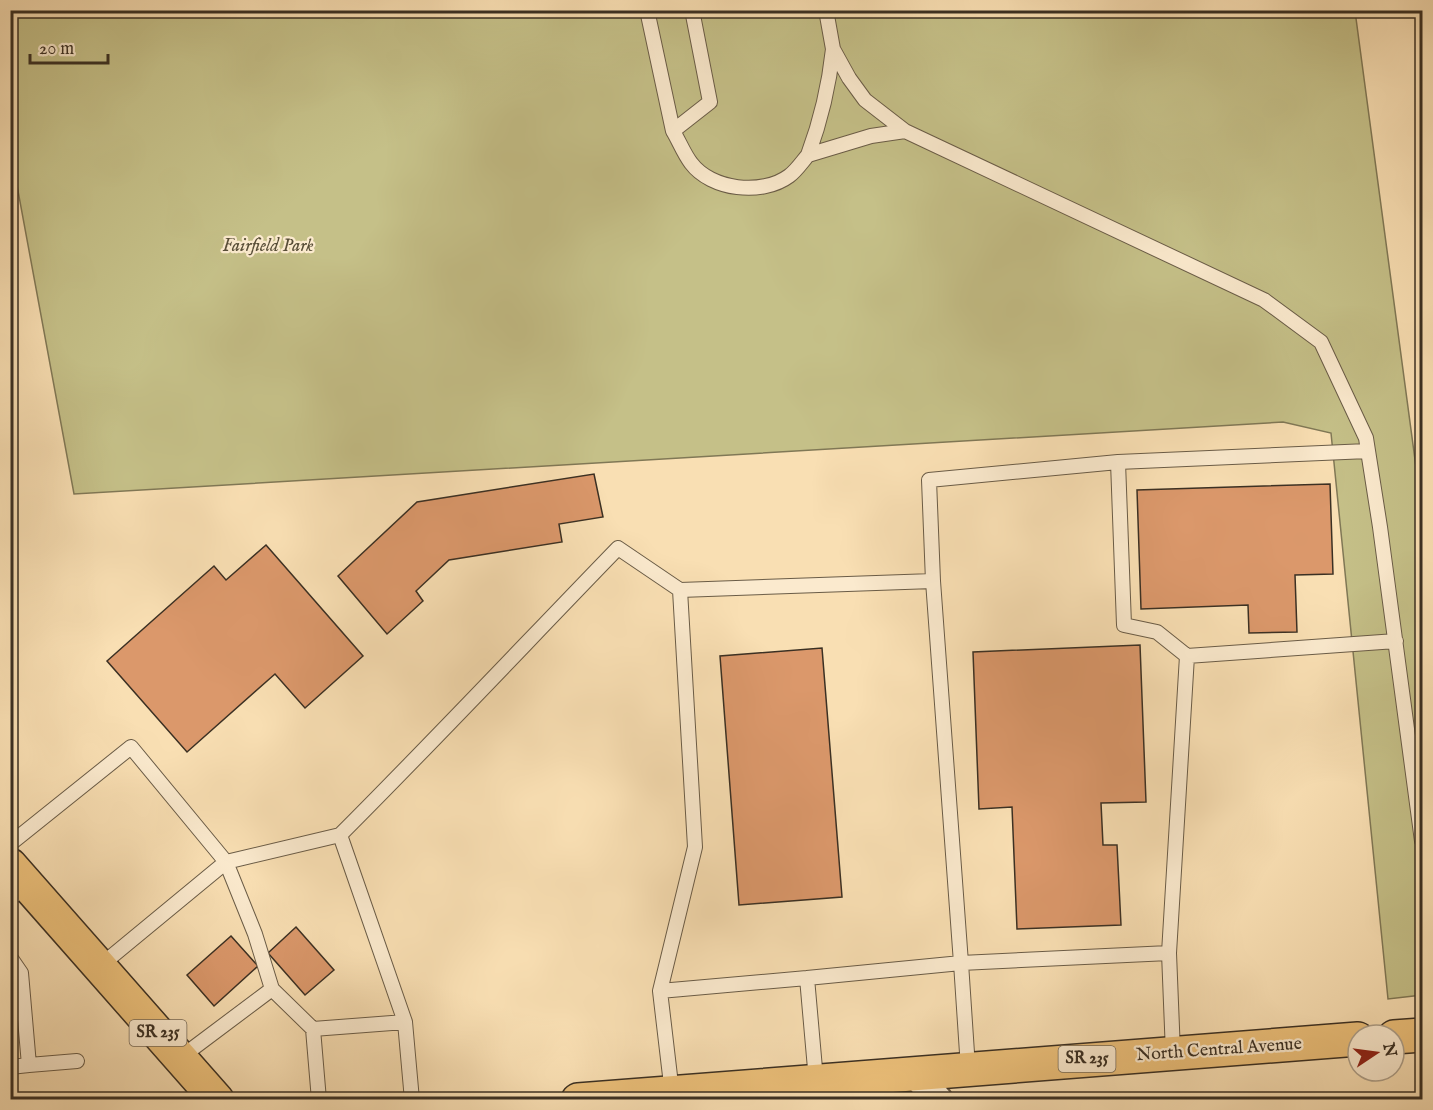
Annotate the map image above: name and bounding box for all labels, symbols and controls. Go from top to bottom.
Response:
scale bar [30,27,108,65]
text: 20 m [39,38,74,61]
park label: Fairfield Park [222,235,314,258]
road number: SR 235 [130,1020,186,1046]
north arrow [1346,1023,1406,1083]
street label: North Central Avenue [1135,1033,1303,1067]
text: N [1377,1040,1400,1059]
road number: SR 235 [1058,1046,1116,1072]

